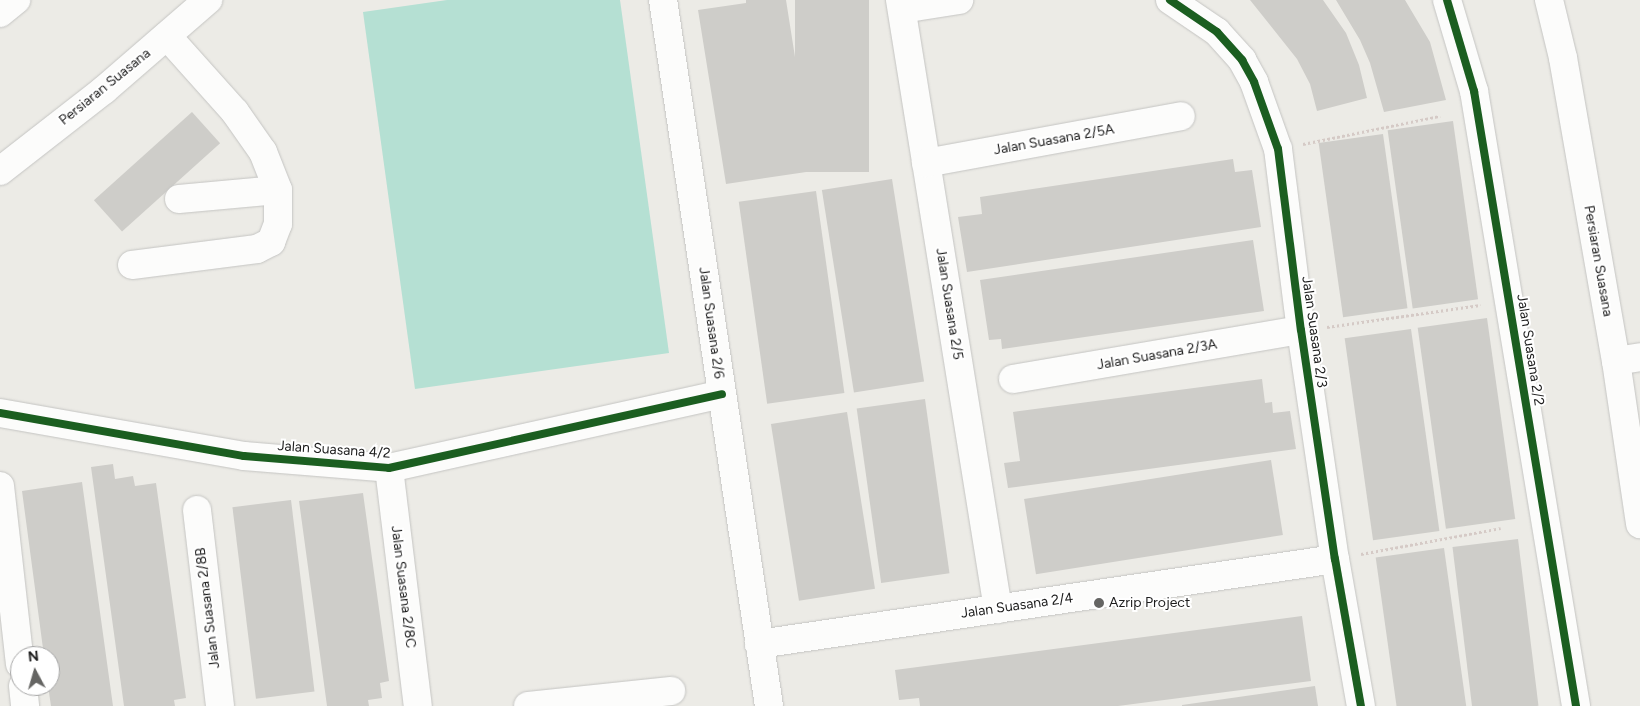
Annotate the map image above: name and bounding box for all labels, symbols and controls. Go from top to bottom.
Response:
street label: Persiaran Suasana [56,45,154,129]
street label: Jalan Suasana 2/5A [992,121,1116,159]
street label: Persiaran Suasana [1580,204,1616,318]
street label: Jalan Suasana 2/5 [932,247,966,361]
street label: Jalan Suasana 2/6 [695,266,727,380]
street label: Jalan Suasana 2/3 [1298,275,1330,389]
street label: Jalan Suasana 2/2 [1513,293,1547,407]
street label: Jalan Suasana 2/3A [1096,336,1218,374]
street label: Jalan Suasana 4/2 [277,438,391,462]
street label: Jalan Suasana 2/8C [387,525,419,649]
street label: Jalan Suasana 2/8B [192,546,224,670]
street label: Jalan Suasana 2/4 [960,590,1074,622]
place label: Azrip Project [1109,595,1190,611]
marker: Azrip Project [1093,597,1105,609]
north arrow [10,646,60,696]
text: N [27,648,40,666]

